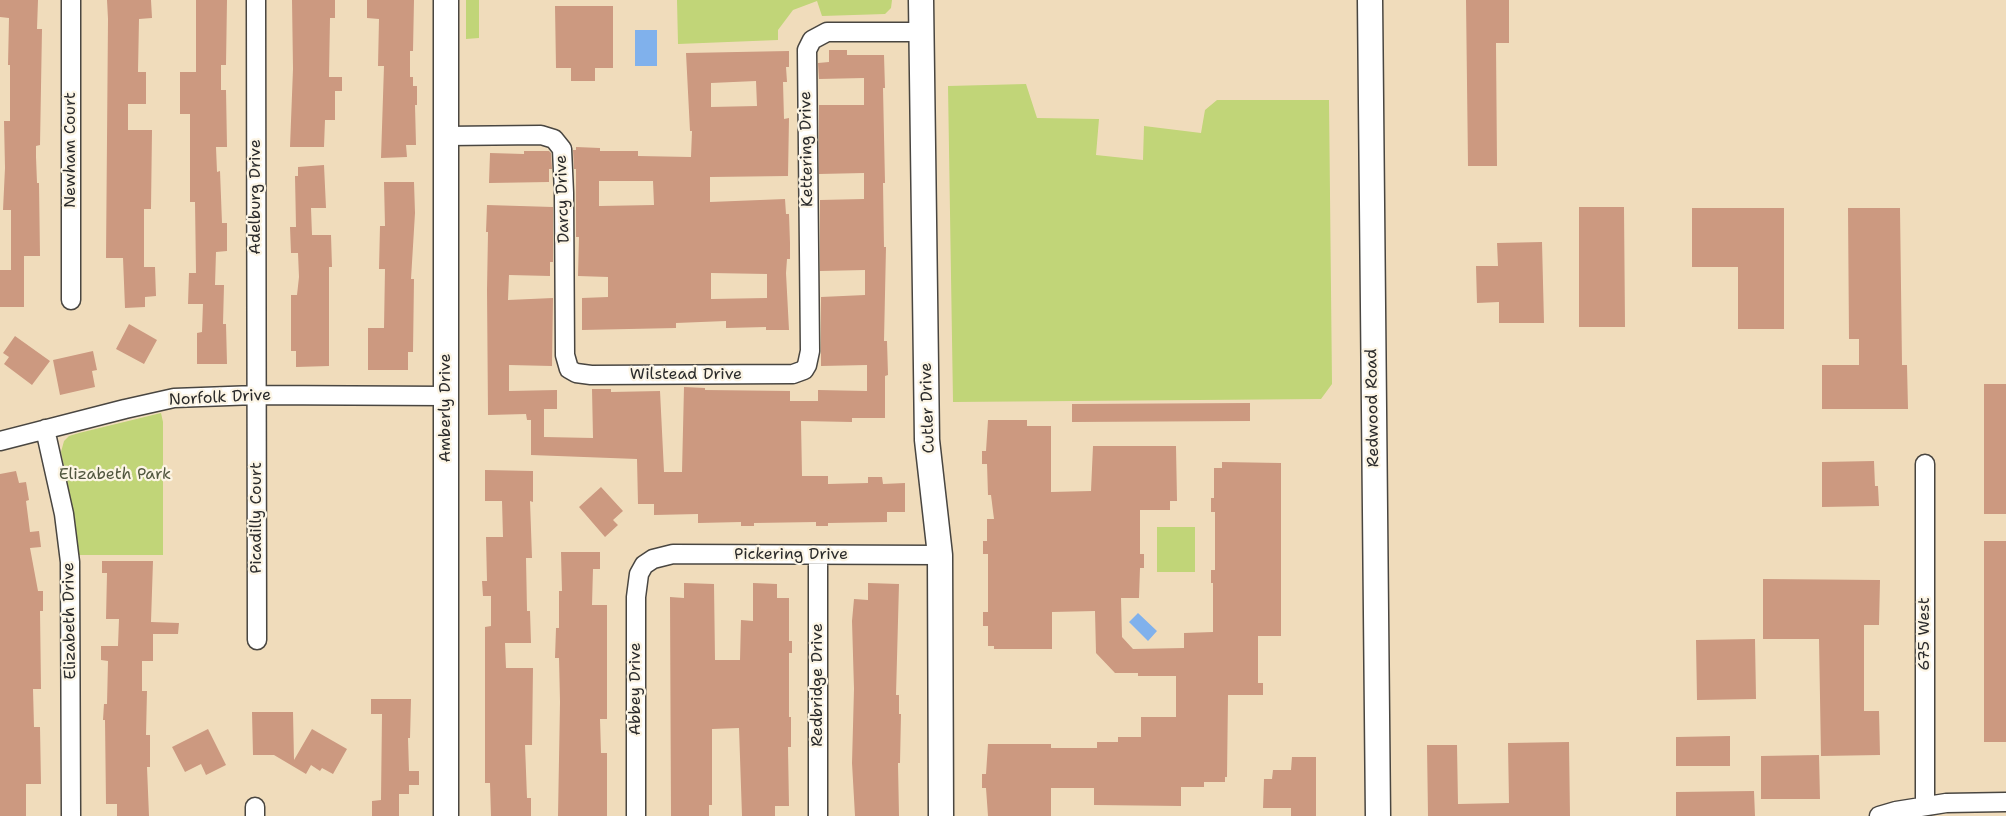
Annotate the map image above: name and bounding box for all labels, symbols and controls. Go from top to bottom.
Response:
street label: Kettering Drive [796,91,818,207]
street label: Newham Court [61,92,81,208]
street label: Adelburg Drive [246,139,266,255]
street label: Darcy Drive [552,155,574,243]
street label: Redwood Road [1362,349,1384,467]
street label: Amberly Drive [436,354,456,462]
street label: Cutler Drive [917,362,939,454]
street label: Wilstead Drive [630,365,742,385]
street label: Norfolk Drive [168,386,272,410]
street label: Picadilly Court [247,462,267,574]
park label: Elizabeth Park [59,465,171,485]
street label: Pickering Drive [734,545,848,565]
street label: Elizabeth Drive [59,562,81,680]
street label: 675 West [1915,597,1935,671]
street label: Redbridge Drive [808,623,828,747]
street label: Abbey Drive [626,642,646,736]

